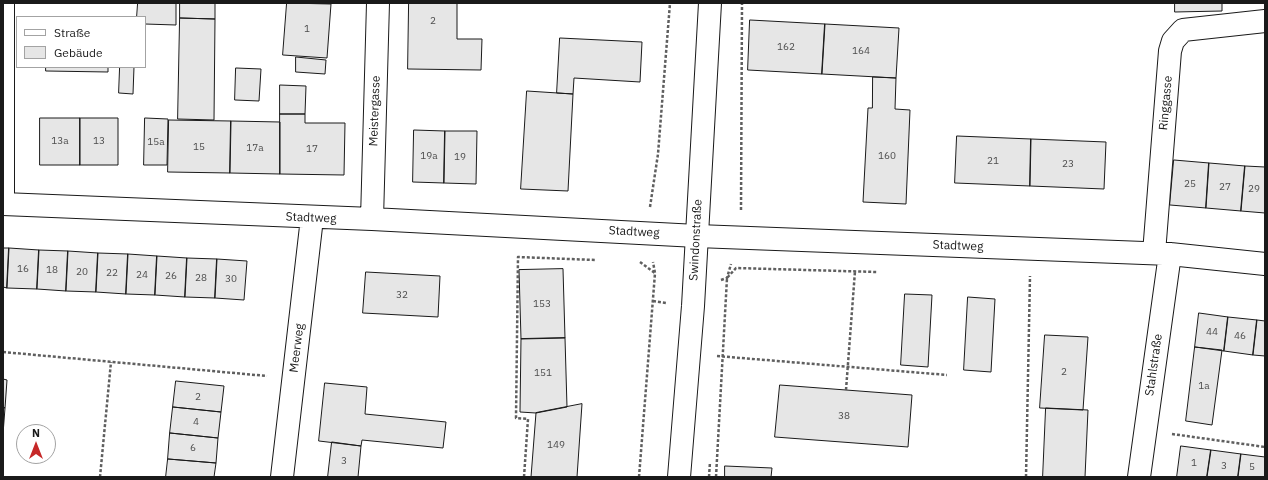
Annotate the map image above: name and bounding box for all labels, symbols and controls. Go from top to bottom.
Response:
house number: 2 [430,15,436,27]
legend [16,16,146,68]
house number: 1 [304,23,310,35]
text: Straße [54,25,90,40]
house number: 162 [777,41,795,53]
text: Gebäude [54,45,103,60]
house number: 164 [852,45,870,57]
street label: Meistergasse [367,75,383,147]
street label: Ringgasse [1156,75,1176,131]
house number: 13a [51,135,69,147]
house number: 13 [93,135,105,147]
house number: 15a [147,136,165,148]
house number: 15 [193,141,205,153]
house number: 17a [246,142,264,154]
house number: 17 [306,143,318,155]
house number: 19a [420,150,438,162]
house number: 160 [878,150,896,162]
house number: 19 [454,151,466,163]
house number: 21 [987,155,999,167]
house number: 23 [1062,158,1074,170]
house number: 25 [1184,178,1196,190]
house number: 27 [1219,181,1231,193]
house number: 29 [1248,183,1260,195]
street label: Swindonstraße [687,199,705,281]
street label: Stadtweg [285,210,337,226]
street label: Stadtweg [608,223,660,241]
street label: Stadtweg [932,238,984,254]
house number: 16 [17,263,29,275]
house number: 18 [46,264,58,276]
house number: 20 [76,266,88,278]
house number: 22 [106,267,118,279]
house number: 24 [136,269,148,281]
house number: 26 [165,270,177,282]
house number: 28 [195,272,207,284]
house number: 30 [225,273,237,285]
house number: 32 [396,289,408,301]
house number: 153 [533,298,551,310]
street label: Meerweg [287,323,307,373]
house number: 44 [1206,326,1218,338]
house number: 46 [1234,330,1246,342]
street label: Stahlstraße [1143,333,1165,397]
house number: 2 [1061,366,1067,378]
house number: 151 [534,367,552,379]
house number: 1a [1198,380,1210,392]
house number: 2 [195,391,201,403]
house number: 38 [838,410,850,422]
house number: 4 [193,416,199,428]
north arrow [16,424,56,464]
text: N [32,426,40,440]
house number: 149 [547,439,565,451]
house number: 6 [190,442,196,454]
house number: 3 [341,455,347,467]
house number: 1 [1191,457,1197,469]
house number: 3 [1221,460,1227,472]
house number: 5 [1249,461,1255,473]

